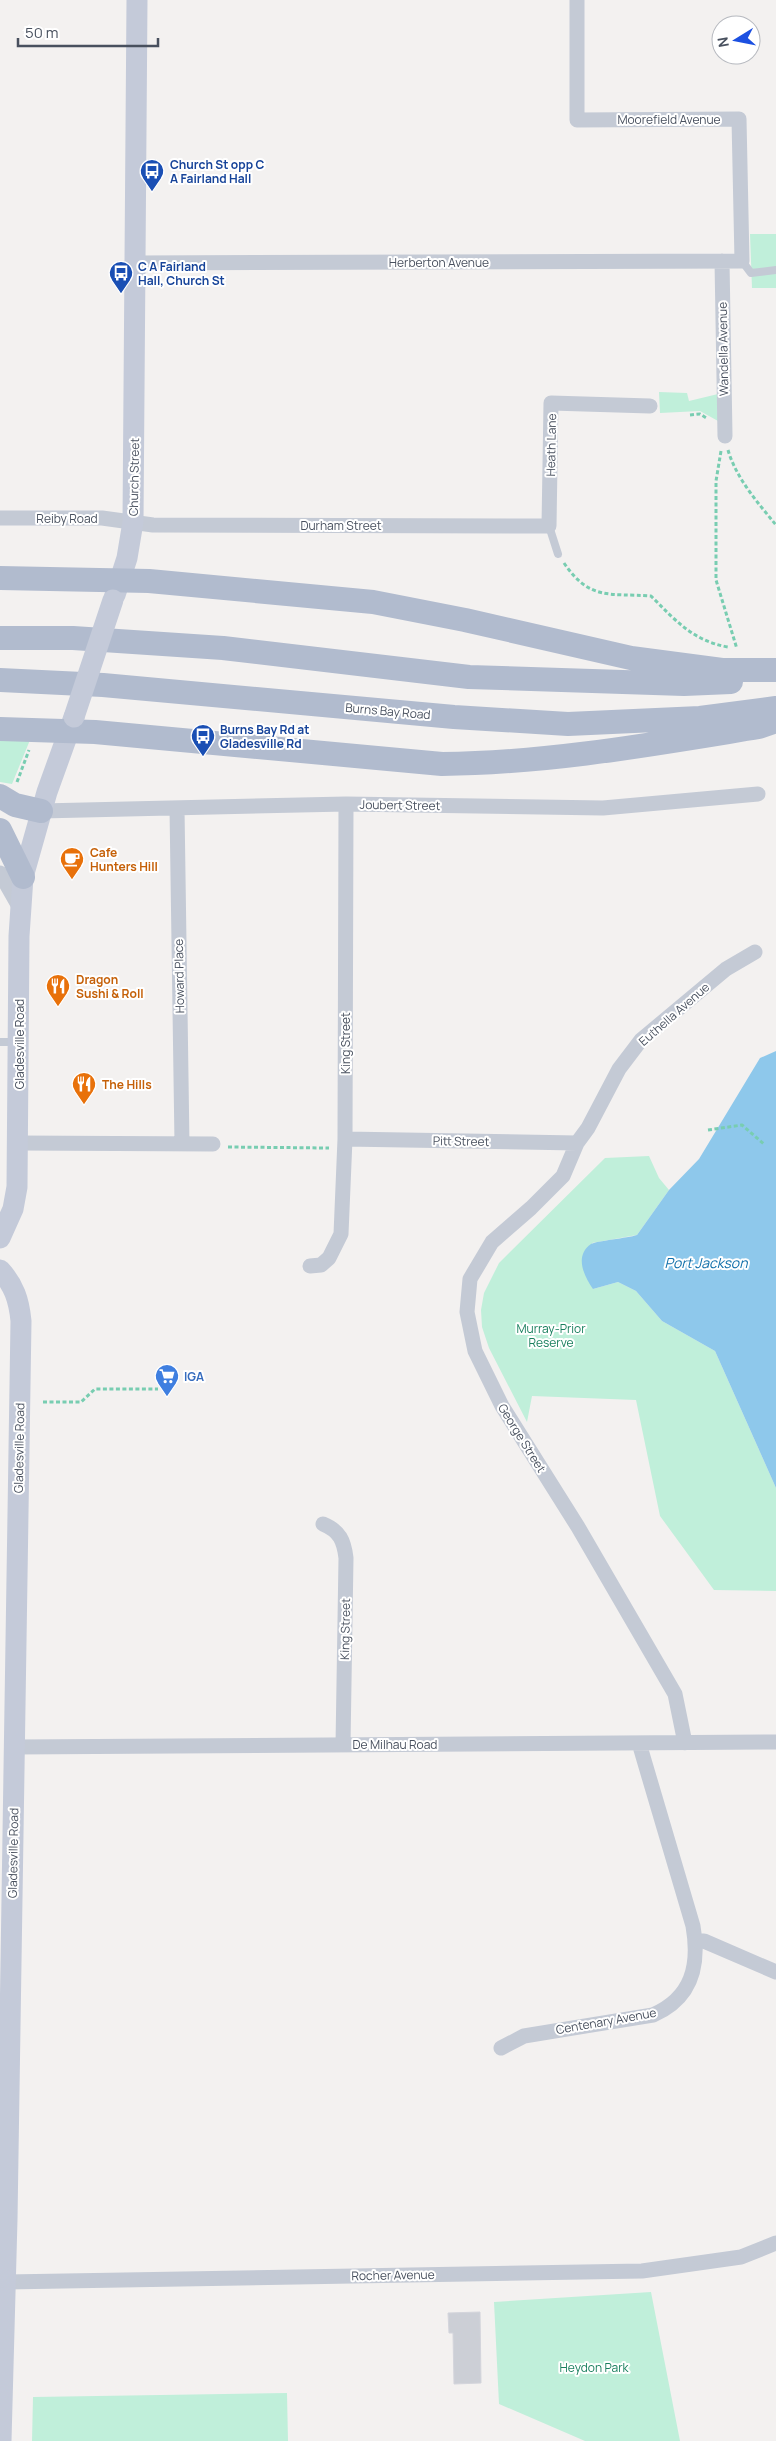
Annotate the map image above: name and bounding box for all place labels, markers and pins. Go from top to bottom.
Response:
place label: Church St opp C A Fairland Hall [170,156,264,187]
bus stop icon: Church St opp C A Fairland Hall [139,158,165,192]
place label: C A Fairland Hall, Church St [138,258,225,289]
bus stop icon: C A Fairland Hall, Church St [108,260,134,294]
place label: Burns Bay Rd at Gladesville Rd [220,721,309,752]
bus stop icon: Burns Bay Rd at Gladesville Rd [190,723,216,757]
place label: Cafe Hunters Hill [90,844,158,875]
cafe icon: Cafe Hunters Hill [59,846,85,880]
place label: Dragon Sushi & Roll [76,971,144,1002]
restaurant icon: Dragon Sushi & Roll [45,973,71,1007]
restaurant icon: The Hills [71,1071,97,1105]
place label: The Hills [102,1076,152,1093]
supermarket icon: IGA [154,1363,180,1397]
place label: IGA [184,1368,204,1385]

